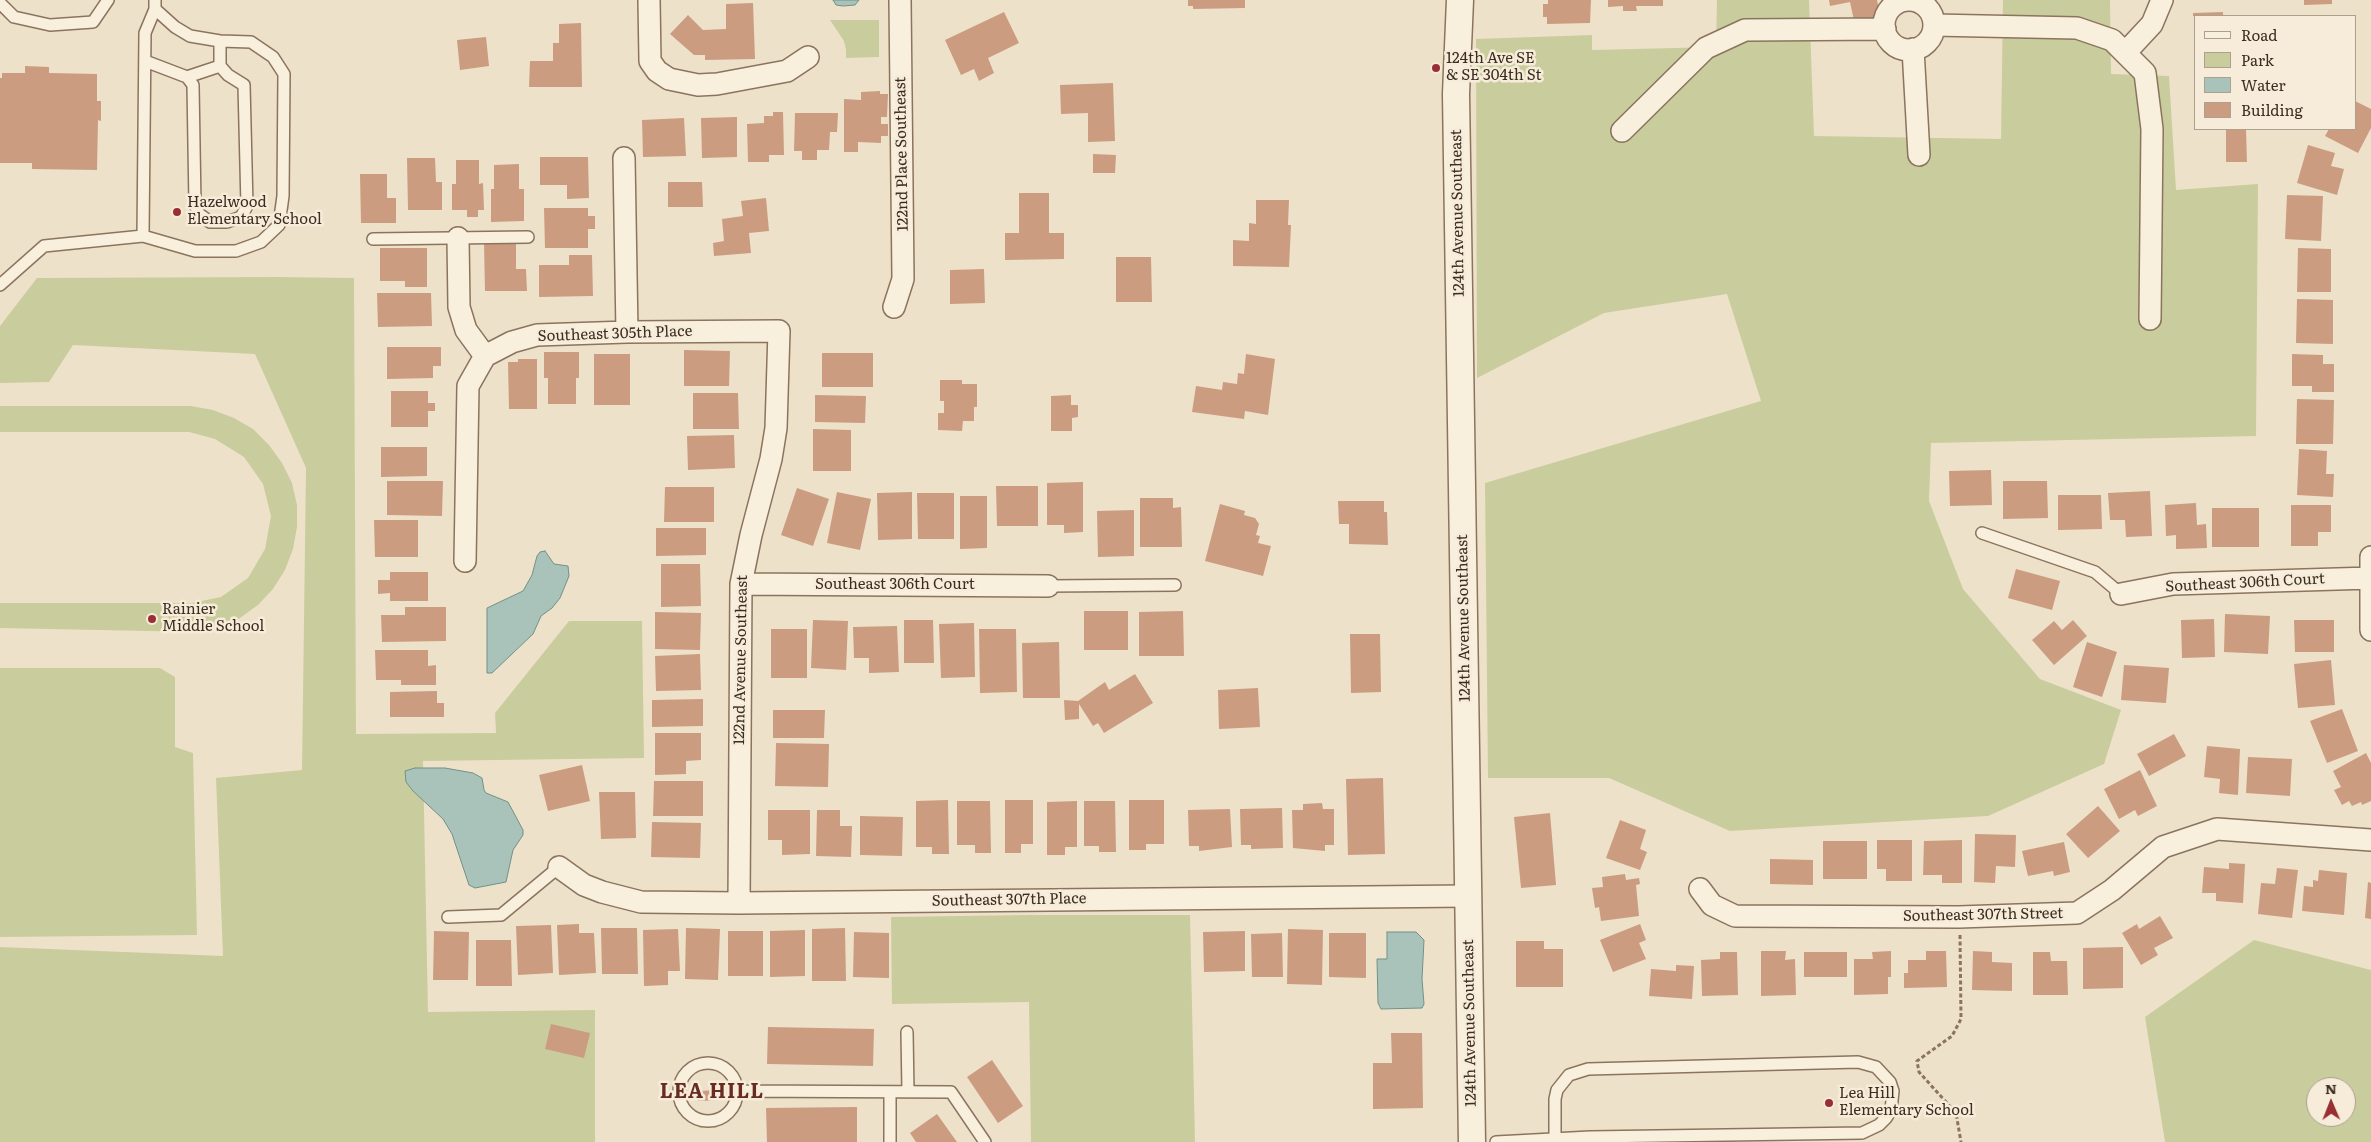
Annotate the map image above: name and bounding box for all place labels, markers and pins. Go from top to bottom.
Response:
place label: 124th Ave SE & SE 304th St [1446,50,1542,85]
marker: 124th Ave SE & SE 304th St [1430,62,1442,74]
place label: Hazelwood Elementary School [187,194,322,229]
marker: Hazelwood Elementary School [171,206,183,218]
place label: Rainier Middle School [162,601,264,636]
marker: Rainier Middle School [146,613,158,625]
place label: Lea Hill Elementary School [1839,1085,1974,1120]
marker: Lea Hill Elementary School [1823,1097,1835,1109]

